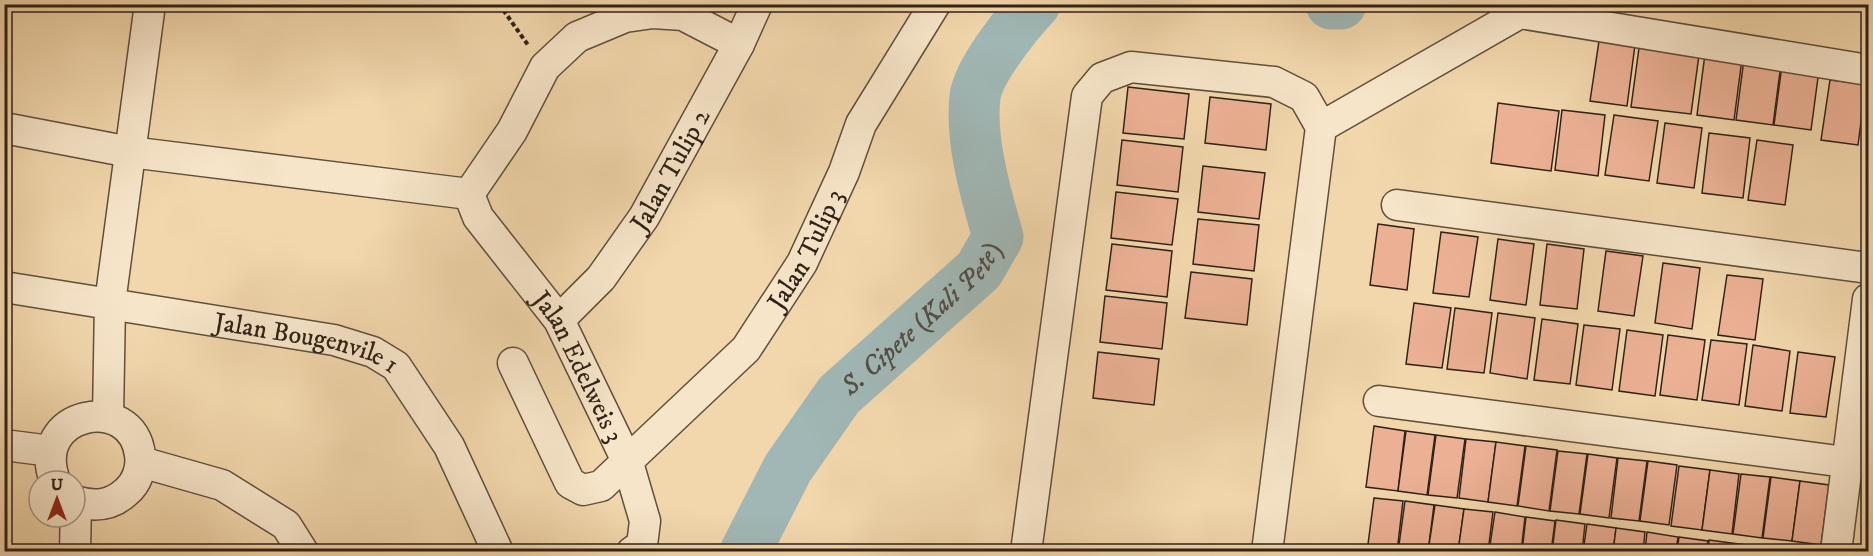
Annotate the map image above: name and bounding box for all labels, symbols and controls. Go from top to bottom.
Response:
street label: Jalan Tulip 2 [623,103,718,240]
street label: Jalan Tulip 3 [760,184,852,318]
water label: S. Cipete (Kali Pete) [833,236,1009,404]
street label: Jalan Edelweis 3 [523,283,631,448]
street label: Jalan Bougenvile 1 [210,306,404,382]
north arrow [27,469,87,529]
text: U [51,475,64,495]

